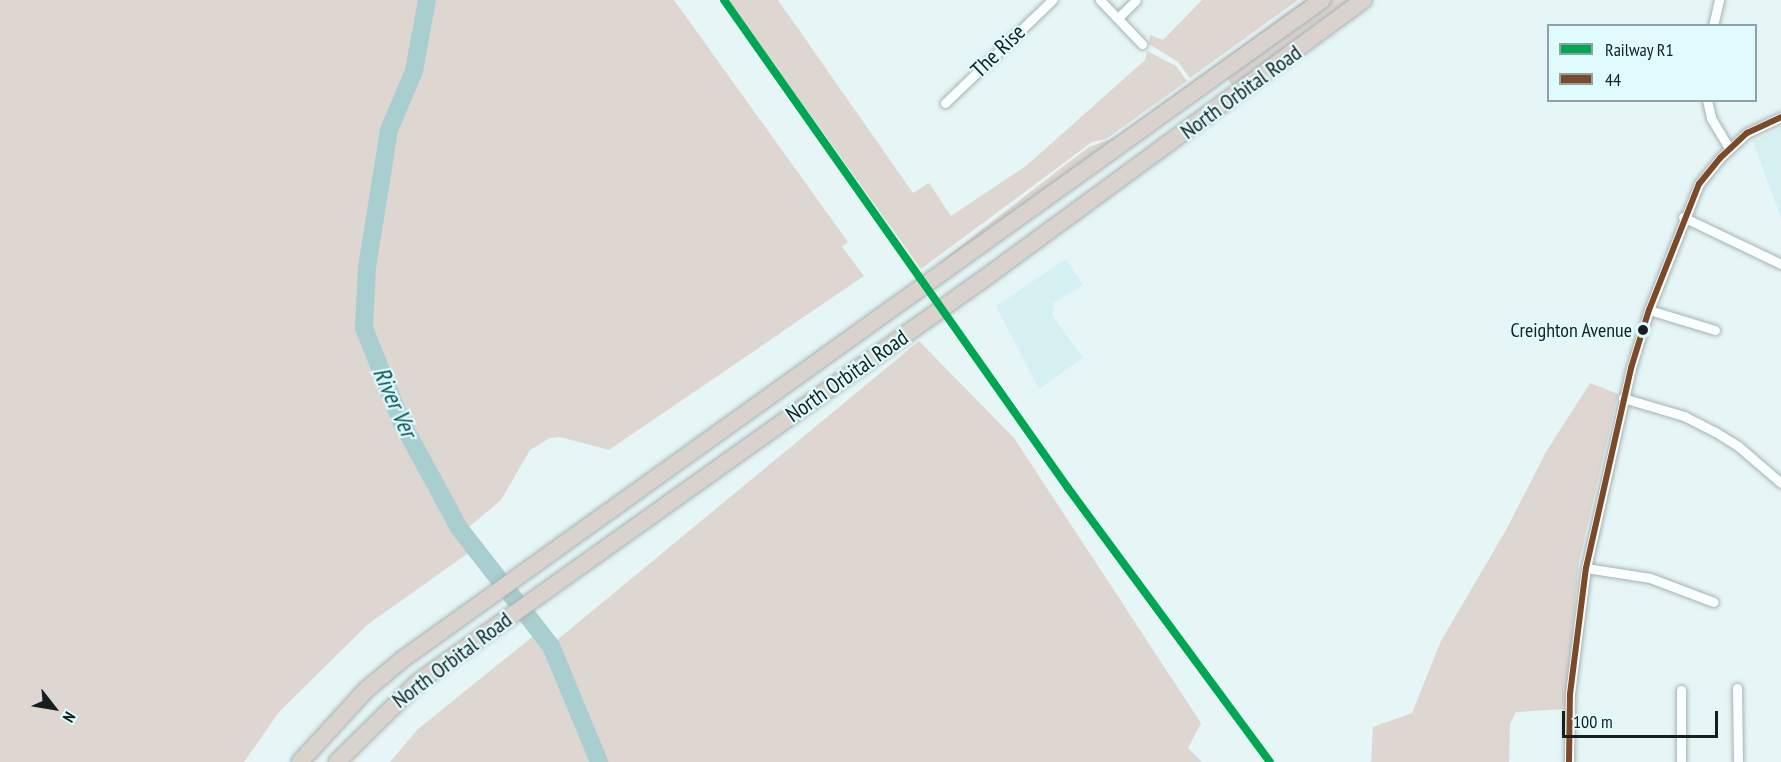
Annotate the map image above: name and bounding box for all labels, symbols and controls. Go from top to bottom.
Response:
street label: The Rise [965,19,1031,83]
legend [1547,24,1757,102]
text: Railway R1 [1605,38,1674,61]
street label: North Orbital Road [1175,39,1307,145]
text: 44 [1605,68,1621,91]
place label: Creighton Avenue [1510,318,1632,342]
street label: North Orbital Road [781,324,913,428]
marker: Creighton Avenue [1637,324,1649,336]
water label: River Ver [367,362,423,442]
street label: North Orbital Road [387,606,517,714]
north arrow [24,678,84,738]
scale bar [1565,699,1721,737]
text: N [59,708,80,726]
text: 100 m [1573,710,1613,733]

